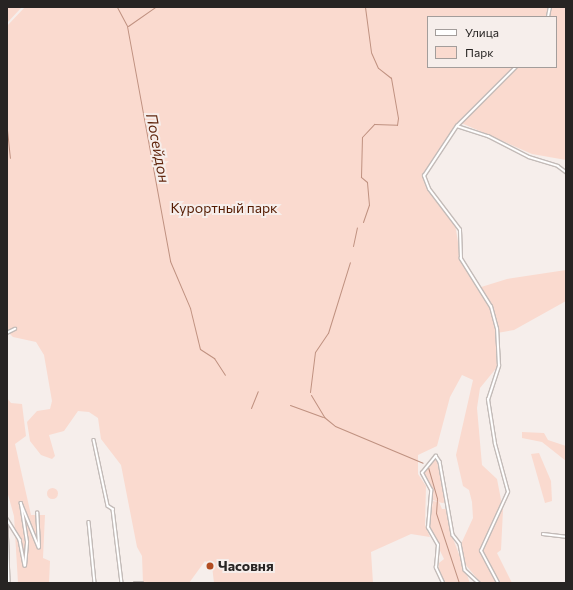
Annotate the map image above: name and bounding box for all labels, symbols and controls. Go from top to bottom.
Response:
legend [427,16,557,68]
text: Улица [465,25,499,39]
text: Парк [465,45,494,59]
water label: Посейдон [142,112,174,184]
park label: Курортный парк [170,200,278,216]
place label: Часовня [218,558,274,574]
marker: Часовня [205,561,215,571]

